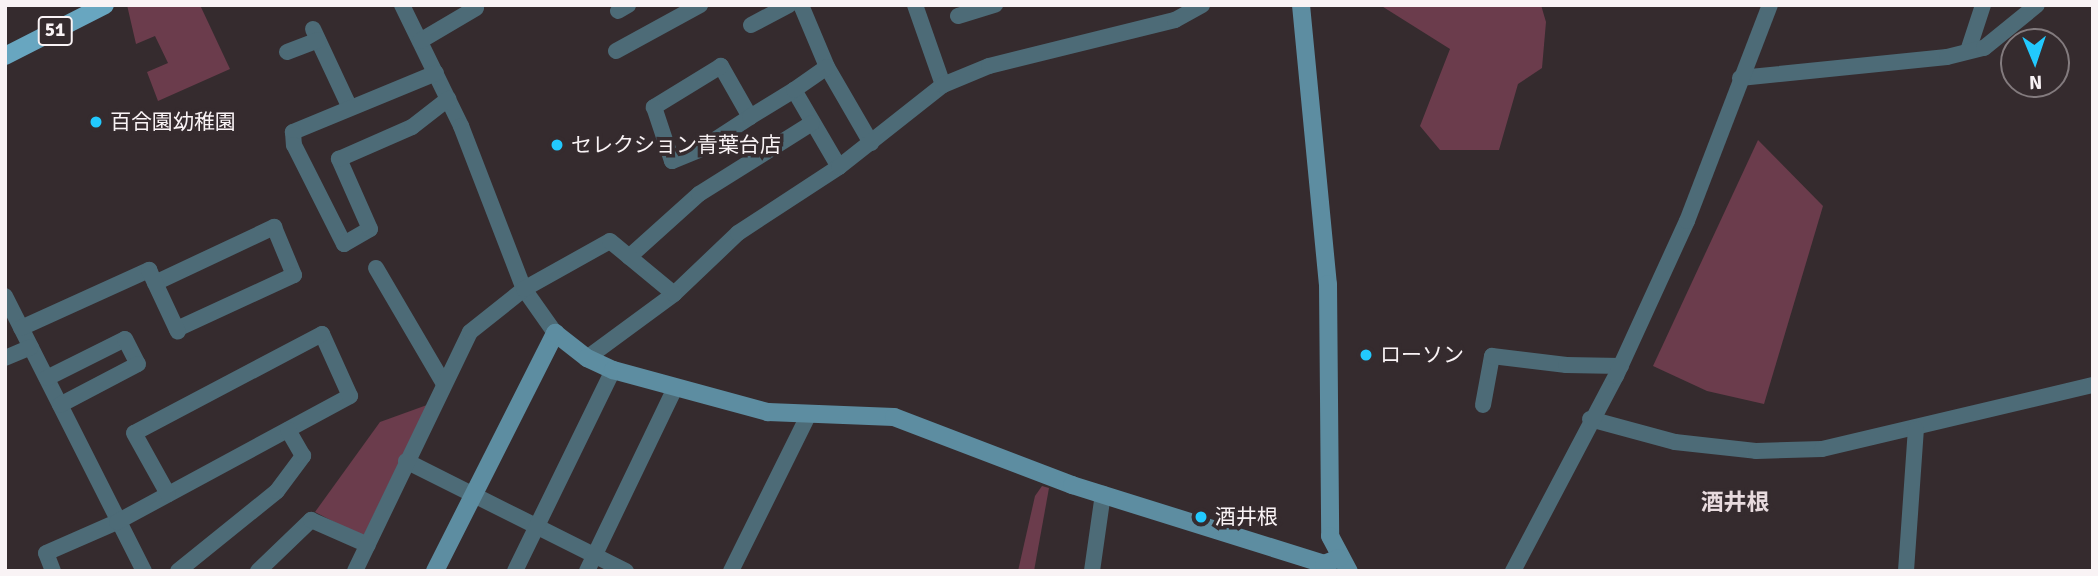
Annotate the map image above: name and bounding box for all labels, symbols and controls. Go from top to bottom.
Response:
road number: 51 [38,16,72,46]
north arrow [2000,28,2070,98]
text: N [2029,70,2043,94]
place label: 百合園幼稚園 [110,109,236,135]
marker: 百合園幼稚園 [88,114,104,130]
place label: セレクション青葉台店 [571,132,781,158]
marker: セレクション青葉台店 [549,137,565,153]
place label: ローソン [1380,342,1464,368]
marker: ローソン [1358,347,1374,363]
district label: 酒井根 [1701,489,1769,517]
place label: 酒井根 [1215,504,1278,530]
marker: 酒井根 [1193,509,1209,525]

